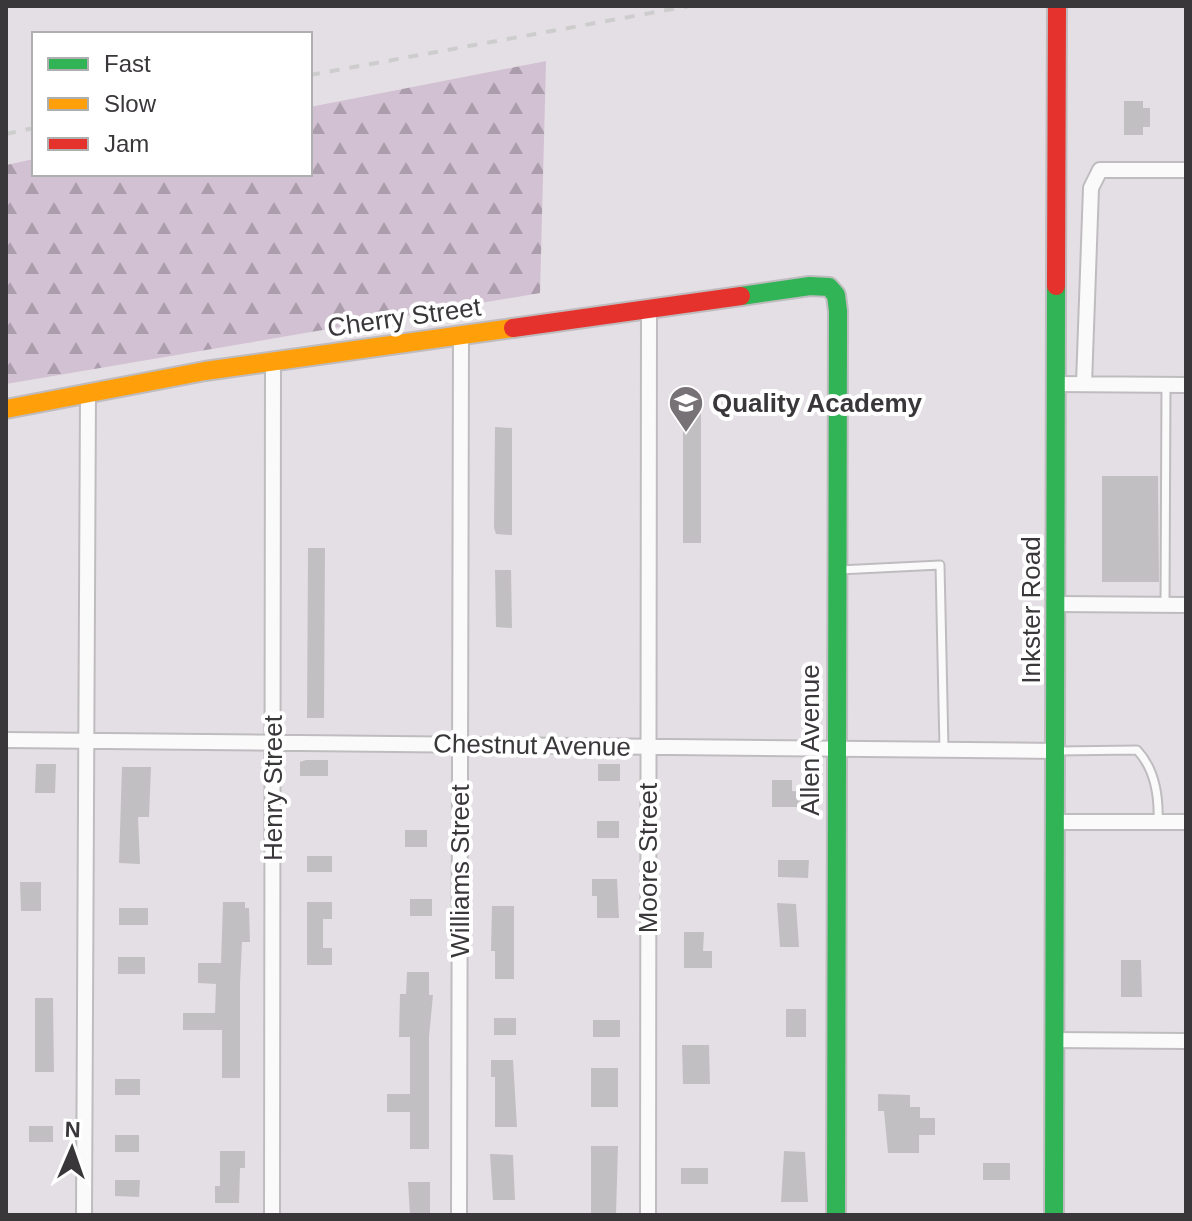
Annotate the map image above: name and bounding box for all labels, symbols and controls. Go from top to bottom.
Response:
legend [32,32,312,176]
text: Fast [104,50,151,77]
text: Slow [104,90,157,117]
text: Jam [104,130,149,157]
street label: Cherry Street [325,291,483,343]
school or university icon: Quality Academy [667,384,705,434]
place label: Quality Academy [712,388,923,418]
street label: Inkster Road [1016,536,1046,684]
street label: Allen Avenue [795,664,825,816]
street label: Henry Street [258,714,288,861]
street label: Chestnut Avenue [433,728,631,762]
street label: Moore Street [633,782,663,933]
street label: Williams Street [445,784,475,958]
north arrow [32,1109,112,1189]
text: N [64,1117,81,1142]

